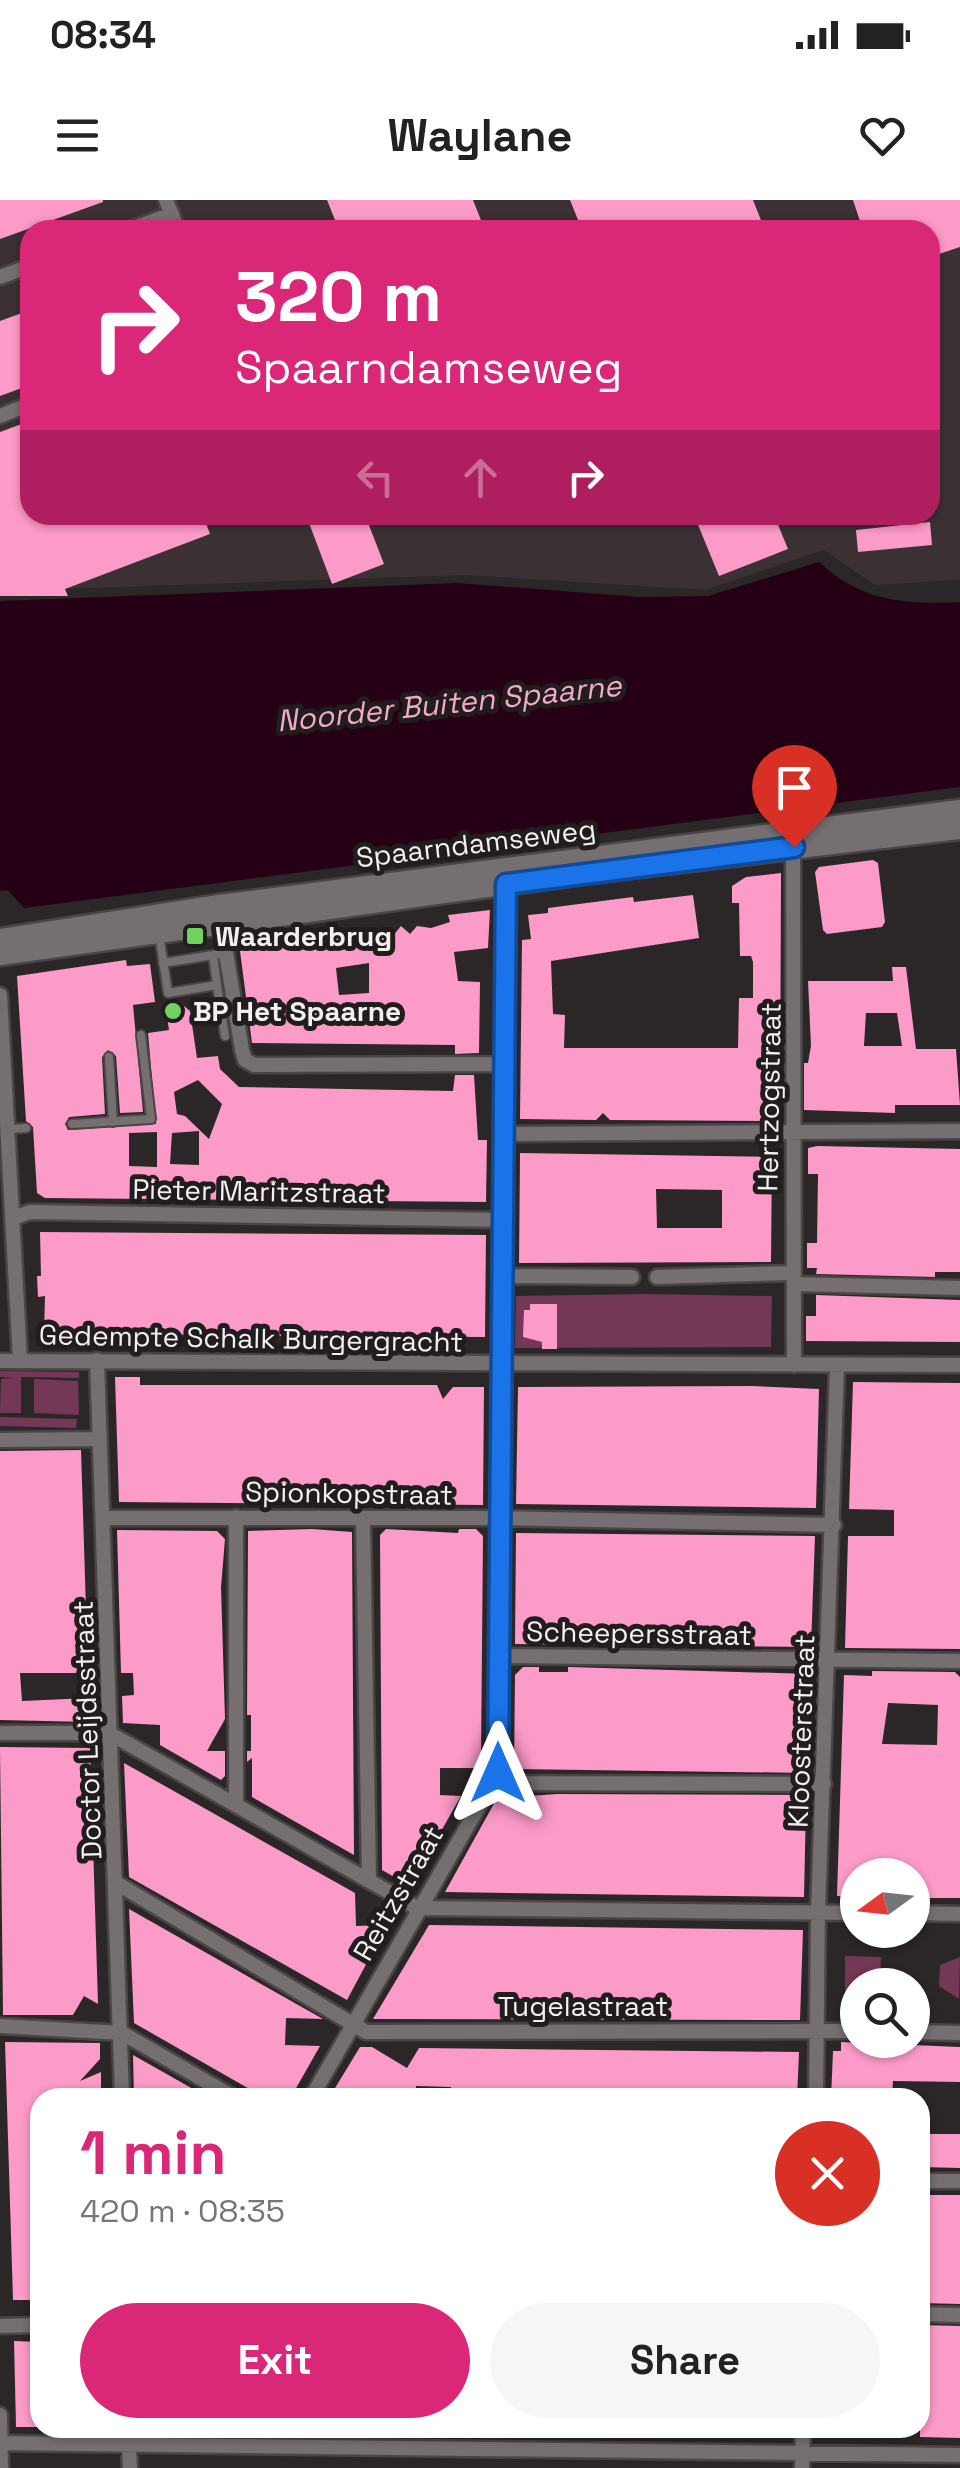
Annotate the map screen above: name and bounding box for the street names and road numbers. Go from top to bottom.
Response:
street label: Spaarndamseweg [354,810,598,876]
street label: Hertzogstraat [749,1002,789,1192]
street label: Pieter Maritzstraat [132,1171,386,1211]
street label: Gedempte Schalk Burgergracht [39,1316,463,1360]
street label: Spionkopstraat [245,1473,453,1513]
street label: Doctor Leijdsstraat [64,1600,110,1860]
street label: Scheepersstraat [526,1613,752,1653]
street label: Kloosterstraat [780,1634,822,1828]
street label: Reitzstraat [345,1819,451,1967]
street label: Tugelastraat [498,1988,668,2024]

